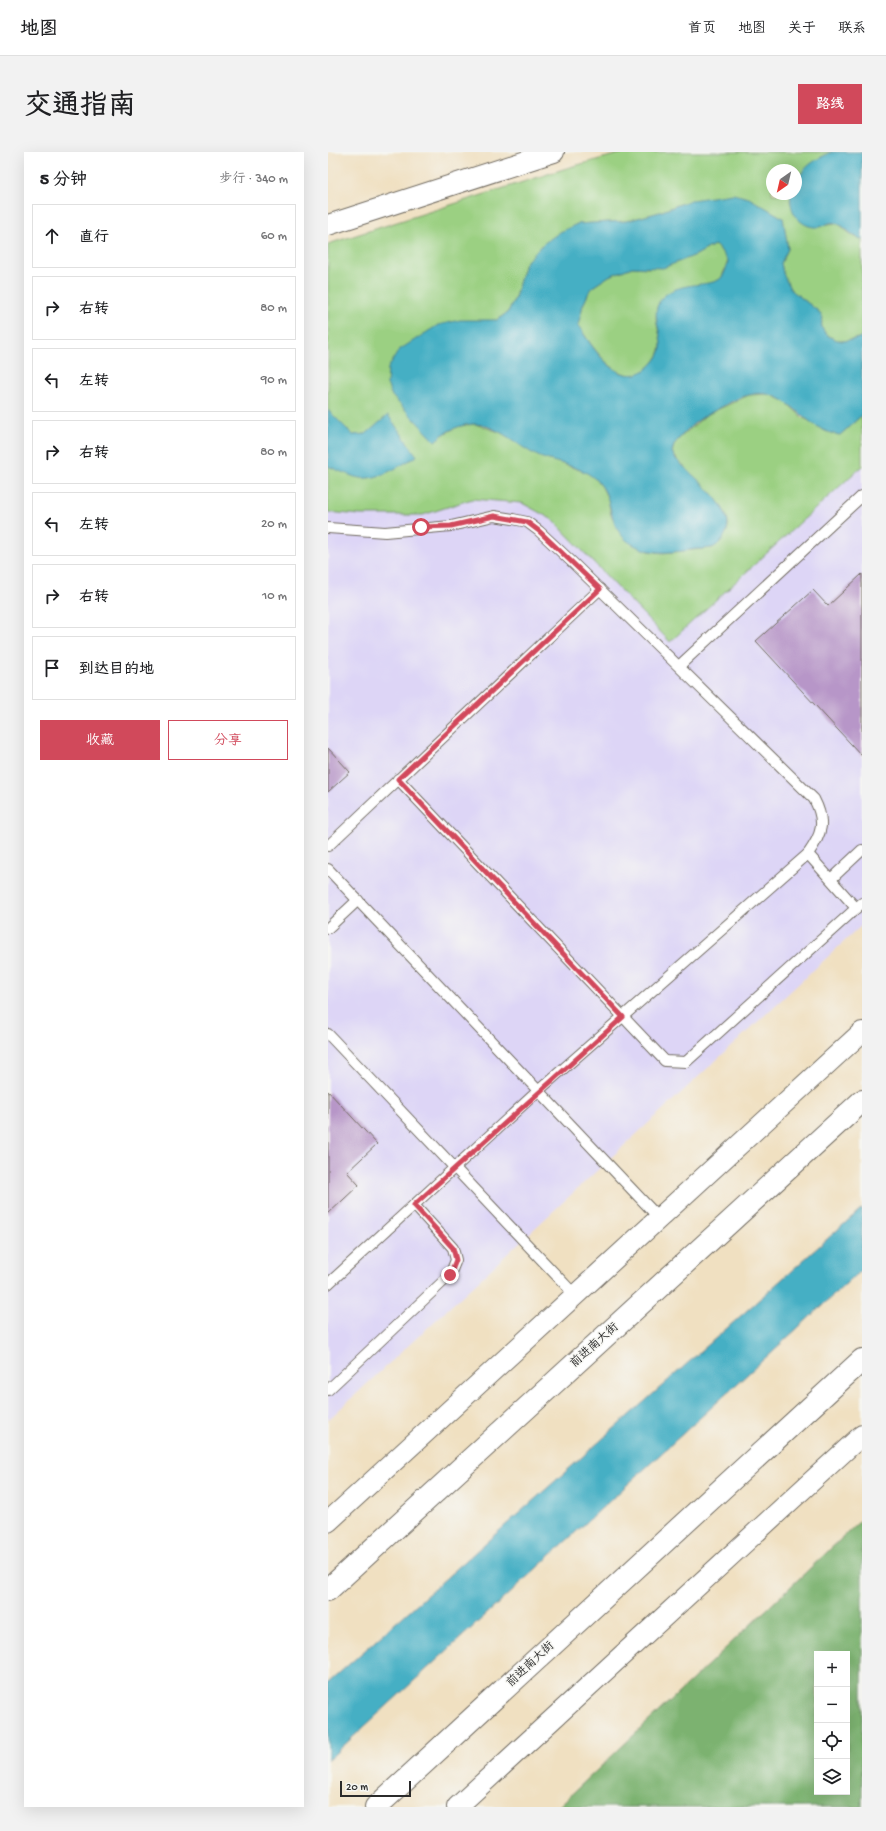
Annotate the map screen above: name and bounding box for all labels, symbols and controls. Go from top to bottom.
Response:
text: 地图 [20,19,58,42]
text: 首页 [688,21,716,38]
text: 地图 [738,21,766,38]
text: 关于 [788,21,816,38]
text: 联系 [838,21,866,38]
button: 路线 [798,84,862,124]
text: 交通指南 [24,91,136,124]
north arrow [766,164,802,200]
text: 5 分钟 [40,171,87,191]
text: 步行 · 340 m [219,172,288,187]
icon: ahead [41,225,63,247]
text: 直行 [79,229,109,247]
text: 60 m [261,229,287,244]
icon: right [41,297,63,319]
text: 右转 [79,301,109,319]
text: 80 m [260,301,287,316]
icon: left [41,369,63,391]
text: 左转 [79,373,109,391]
text: 90 m [261,373,287,388]
icon: right [41,441,63,463]
text: 右转 [79,445,109,463]
text: 80 m [260,445,287,460]
icon: left [41,513,63,535]
text: 左转 [79,517,109,535]
text: 20 m [261,517,287,532]
route start [412,518,430,536]
icon: right [41,585,63,607]
text: 右转 [79,589,109,607]
text: 10 m [262,589,287,604]
icon: arrive [41,657,63,679]
text: 到达目的地 [79,661,154,679]
button: 收藏 [40,720,160,760]
button: 分享 [168,720,288,760]
route end [441,1266,459,1284]
street label: 前进南大街 [567,1320,622,1371]
street label: 前进南大街 [504,1639,558,1691]
map controls [814,1651,850,1795]
button: + [814,1651,850,1687]
button: − [814,1687,850,1723]
button: locate [814,1723,850,1759]
button: layers [814,1759,850,1795]
scale bar [340,1779,411,1798]
text: 20 m [346,1782,368,1794]

